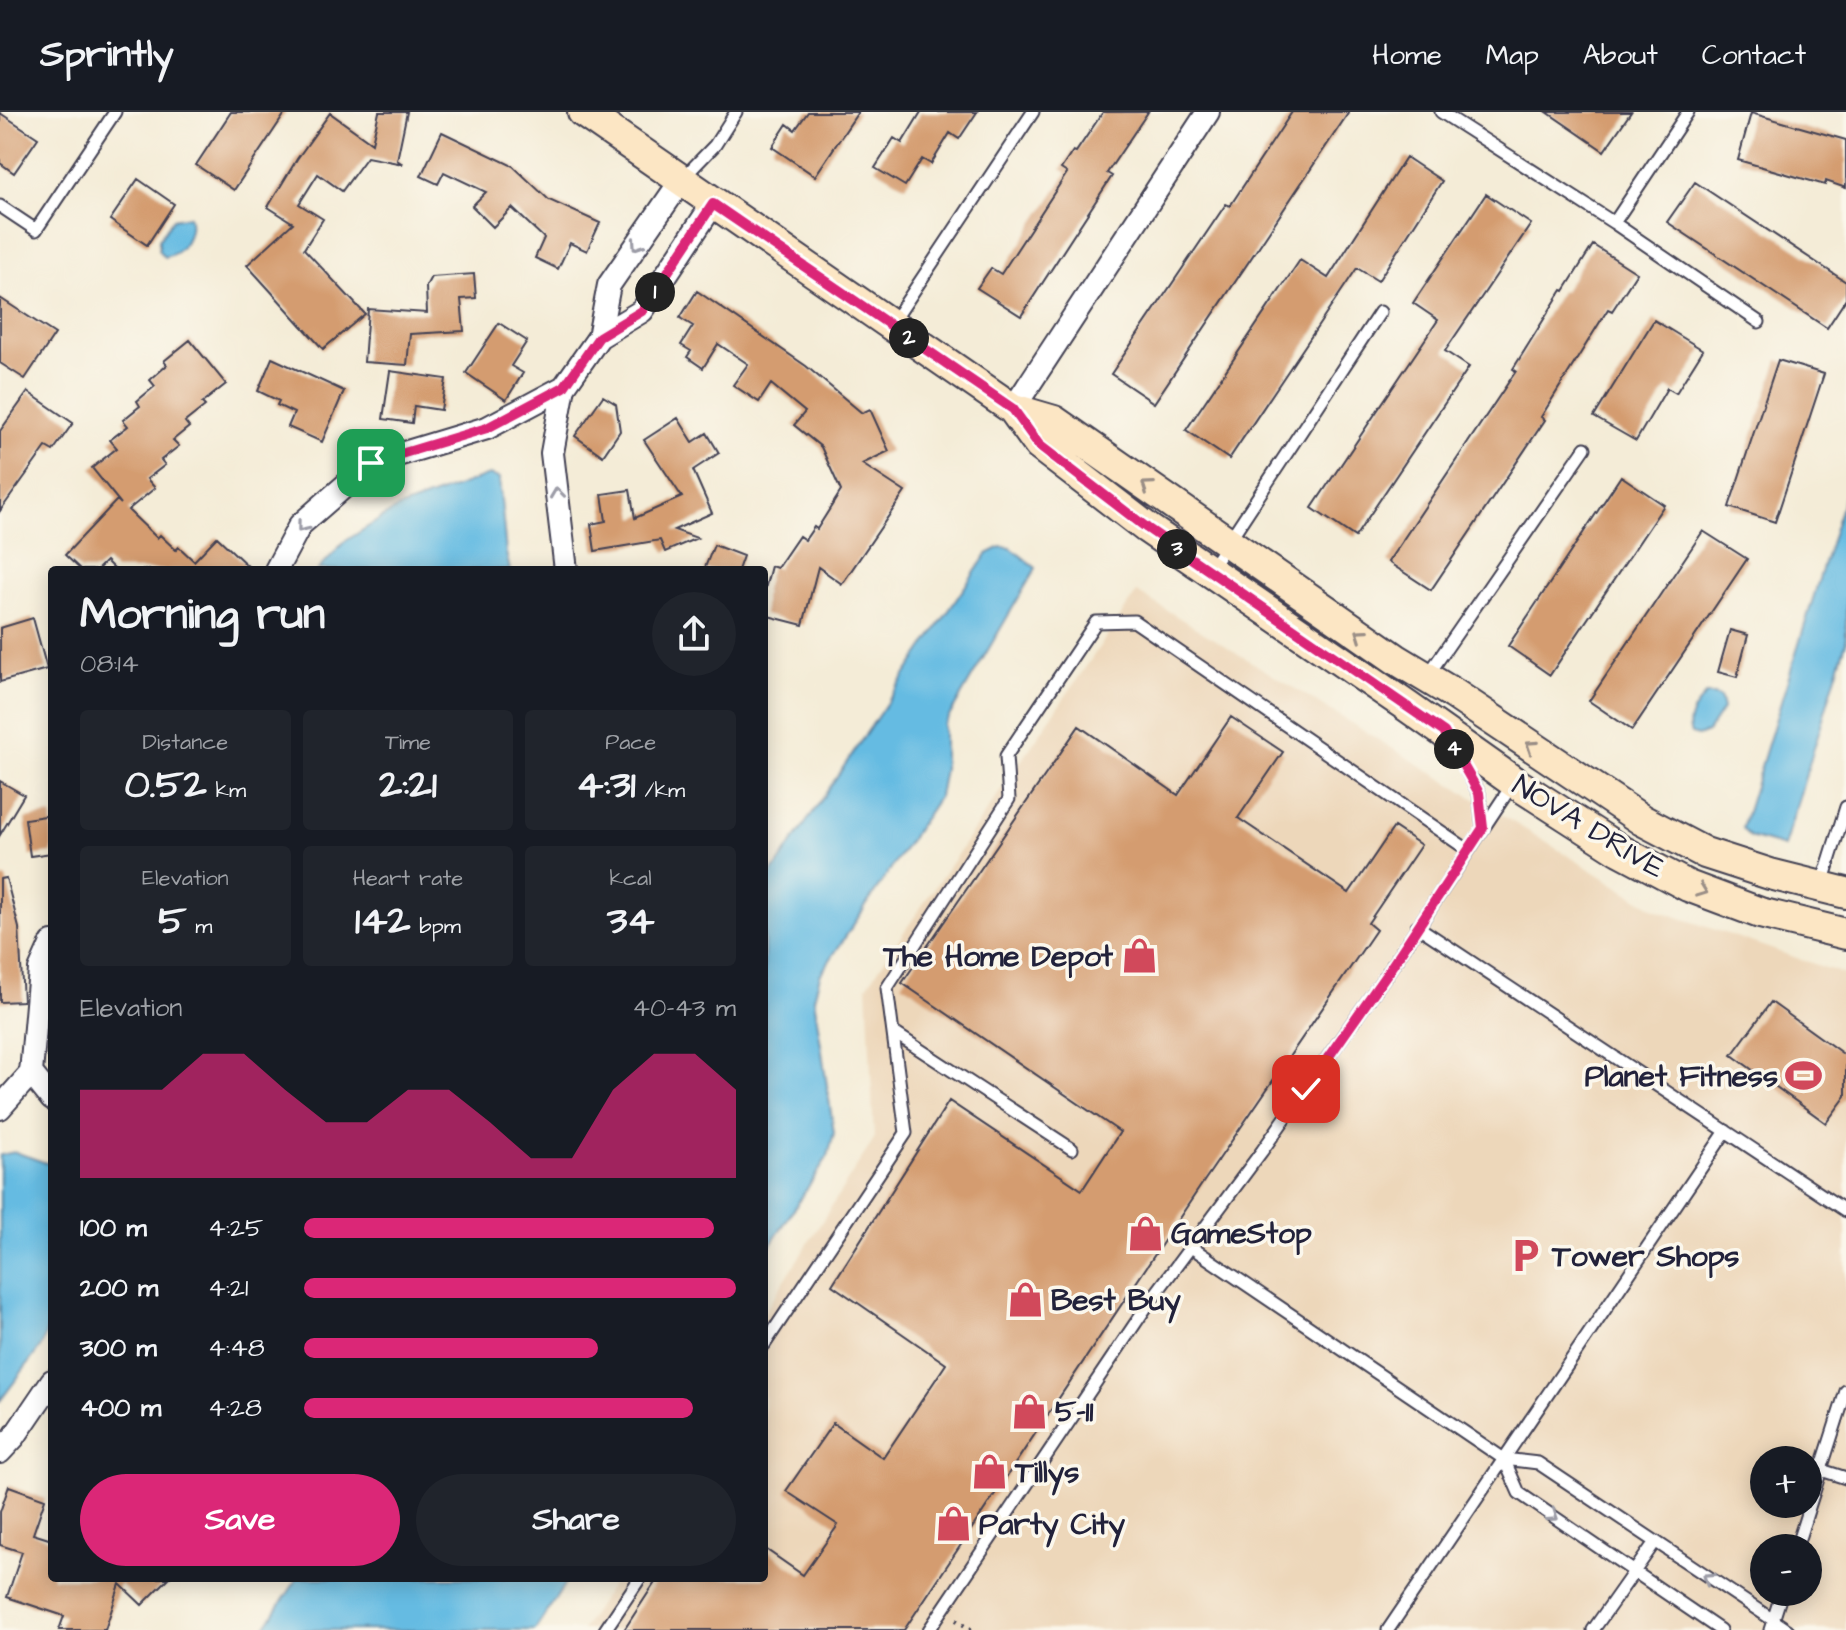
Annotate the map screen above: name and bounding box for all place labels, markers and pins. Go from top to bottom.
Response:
pin: 1 [635,272,675,312]
pin: 2 [889,318,929,358]
pin [337,429,405,497]
pin: 3 [1157,529,1197,569]
pin: 4 [1434,729,1474,769]
place label: The Home Depot [882,936,1114,979]
shop icon: The Home Depot [1120,937,1158,975]
pin [1272,1055,1340,1123]
place label: Planet Fitness [1585,1056,1778,1098]
sports icon: Planet Fitness [1785,1057,1823,1095]
place label: GameStop [1171,1213,1312,1256]
shop icon: GameStop [1126,1214,1164,1252]
place label: Tower Shops [1551,1236,1739,1279]
parking icon: Tower Shops [1507,1237,1545,1275]
place label: Best Buy [1051,1280,1181,1324]
shop icon: Best Buy [1006,1281,1044,1319]
place label: 5-11 [1055,1391,1093,1433]
shop icon: 5-11 [1010,1392,1048,1430]
place label: Tillys [1014,1452,1079,1496]
shop icon: Tillys [970,1453,1008,1491]
place label: Party City [979,1504,1125,1548]
shop icon: Party City [934,1505,972,1543]

